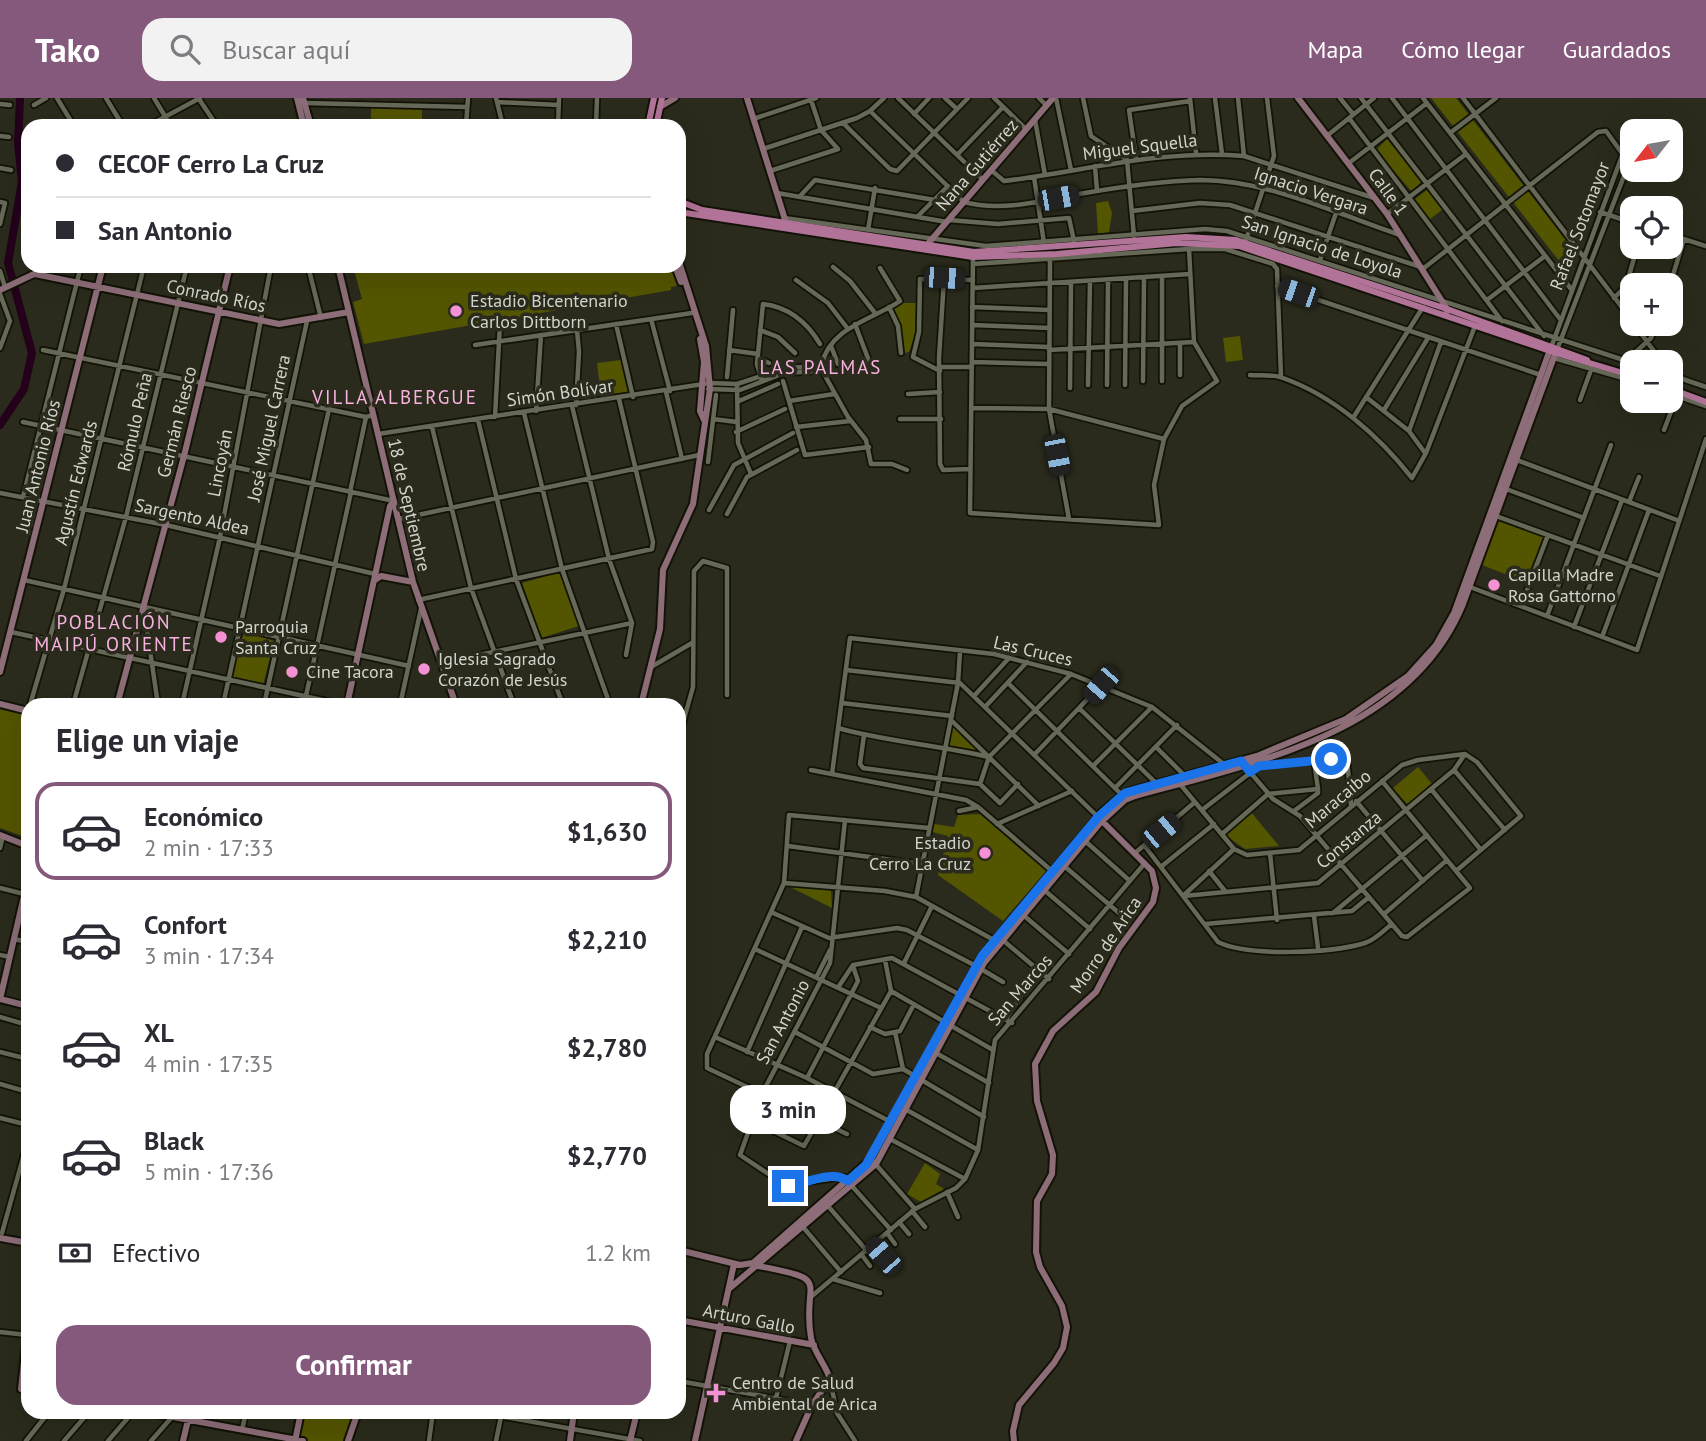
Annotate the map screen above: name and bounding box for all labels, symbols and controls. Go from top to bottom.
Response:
search box [142,18,632,81]
text: Tako [35,28,100,71]
icon: search [166,30,204,68]
text: Buscar aquí [222,33,351,66]
text: Mapa [1307,34,1363,65]
text: Cómo llegar [1401,34,1525,65]
text: Guardados [1563,34,1671,65]
street label: Nana Gutiérrez [930,114,1023,215]
north arrow [1620,119,1684,182]
map controls [1620,119,1683,413]
street label: Miguel Squella [1081,128,1198,165]
text: CECOF Cerro La Cruz [98,147,324,180]
street label: Rafael Sotomayor [1545,158,1615,293]
street label: Ignacio Vergara [1251,161,1371,220]
street label: Calle 1 [1363,163,1413,220]
car [1036,184,1081,212]
button: locate [1620,196,1683,259]
street label: San Ignacio de Loyola [1239,210,1405,283]
text: San Antonio [98,214,232,247]
car [923,266,966,290]
button: + [1620,273,1683,336]
street label: Conrado Ríos [164,274,268,317]
car [1275,276,1322,310]
place label: Estadio Bicentenario Carlos Dittborn [470,289,628,333]
marker: Estadio Bicentenario Carlos Dittborn [448,303,464,319]
button: − [1620,350,1683,413]
street label: José Miguel Carrera [242,352,295,504]
district label: LAS PALMAS [760,355,882,379]
street label: Germán Riesco [152,364,201,480]
street label: Rómulo Peña [112,370,157,474]
street label: Simón Bolívar [505,374,615,411]
district label: VILLA ALBERGUE [311,385,478,409]
street label: Juan Antonio Ríos [10,397,65,535]
street label: Agustín Edwards [49,418,102,548]
street label: Lincoyán [202,427,237,499]
car [1043,432,1072,478]
street label: 18 de Septiembre [383,436,436,574]
street label: Sargento Aldea [133,493,252,540]
place label: Capilla Madre Rosa Gattorno [1508,563,1616,607]
marker: Capilla Madre Rosa Gattorno [1486,577,1502,593]
district label: POBLACIÓN MAIPÚ ORIENTE [34,610,194,656]
place label: Parroquia Santa Cruz [235,615,317,659]
marker: Parroquia Santa Cruz [213,629,229,645]
street label: Las Cruces [991,630,1075,671]
place label: Iglesia Sagrado Corazón de Jesús [438,647,567,691]
place label: Cine Tacora [306,660,394,683]
marker: Iglesia Sagrado Corazón de Jesús [416,661,432,677]
car [1080,662,1123,708]
marker: Cine Tacora [284,664,300,680]
text: Elige un viaje [56,719,239,761]
route start [1315,743,1347,775]
street label: Maracaibo [1300,764,1376,833]
icon: car [60,800,123,863]
text: Económico [144,800,263,833]
street label: Constanza [1311,806,1386,874]
car [1139,809,1184,853]
text: $1,630 [567,815,647,848]
place label: Estadio Cerro La Cruz [869,831,971,875]
text: 2 min · 17:33 [144,833,274,862]
marker: Estadio Cerro La Cruz [977,845,993,861]
street label: Morro de Arica [1065,892,1146,998]
icon: car [60,908,123,971]
text: Confort [144,908,227,941]
text: $2,210 [567,923,647,956]
text: 3 min · 17:34 [144,941,274,970]
street label: San Marcos [982,949,1057,1030]
street label: San Antonio [751,975,814,1068]
icon: car [60,1016,123,1079]
text: XL [144,1016,174,1049]
text: $2,780 [567,1031,647,1064]
text: 4 min · 17:35 [144,1049,274,1078]
callout: 3 min [730,1084,846,1134]
text: 3 min [760,1095,816,1124]
icon: car [60,1124,123,1187]
text: Black [144,1124,204,1157]
text: $2,770 [567,1139,647,1172]
text: 5 min · 17:36 [144,1157,274,1186]
route end [772,1170,804,1202]
car [862,1233,905,1279]
icon: cash [56,1234,94,1272]
text: Efectivo [112,1236,201,1269]
text: 1.2 km [585,1238,651,1267]
street label: Arturo Gallo [701,1298,797,1339]
button: Confirmar [56,1325,651,1405]
place label: Centro de Salud Ambiental de Arica [732,1371,877,1415]
marker: Centro de Salud Ambiental de Arica [706,1383,726,1403]

